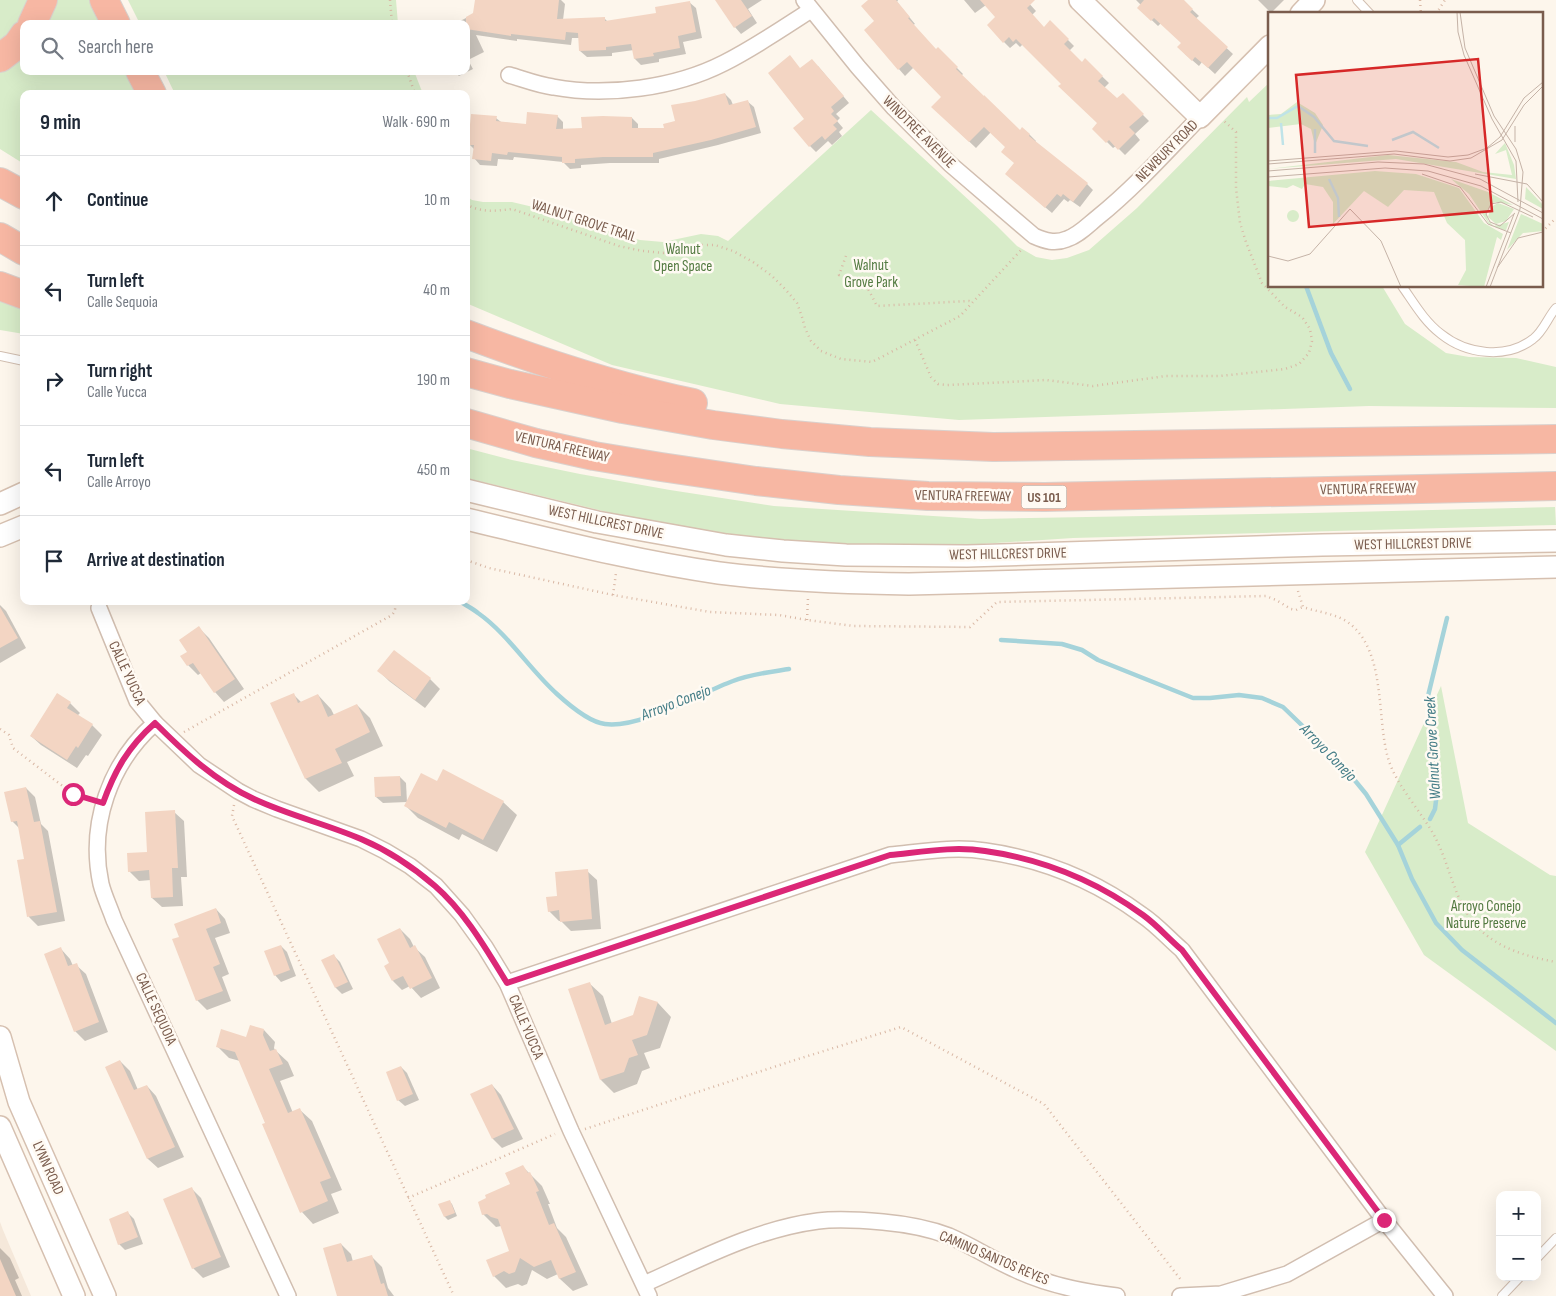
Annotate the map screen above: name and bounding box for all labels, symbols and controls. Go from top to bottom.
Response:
inset map [1268,12,1544,288]
search box [20,20,470,75]
icon: search [38,34,66,62]
text: Search here [78,36,154,59]
street label: WINDTREE AVENUE [879,92,959,172]
text: 9 min [40,110,81,135]
text: Walk · 690 m [383,113,450,132]
street label: NEWBURY ROAD [1132,116,1202,186]
icon: ahead [40,187,68,215]
text: Continue [87,189,148,212]
text: 10 m [424,191,450,210]
street label: WALNUT GROVE TRAIL [529,195,640,247]
park label: Walnut Open Space [654,240,712,276]
park label: Walnut Grove Park [844,256,898,292]
text: Turn left [87,270,144,293]
icon: left [40,277,68,305]
text: 40 m [423,281,450,300]
text: Calle Sequoia [87,293,158,312]
text: Turn right [87,360,152,383]
icon: right [40,367,68,395]
text: 190 m [417,371,450,390]
text: Calle Yucca [87,383,147,402]
street label: VENTURA FREEWAY [513,427,612,467]
text: Turn left [87,450,144,473]
icon: left [40,457,68,485]
text: 450 m [417,461,450,480]
text: Calle Arroyo [87,473,151,492]
street label: VENTURA FREEWAY [1320,479,1417,499]
street label: VENTURA FREEWAY [915,486,1012,506]
road number: US 101 [1022,486,1066,508]
street label: WEST HILLCREST DRIVE [546,500,666,544]
street label: WEST HILLCREST DRIVE [1354,533,1472,555]
street label: WEST HILLCREST DRIVE [949,543,1067,565]
icon: arrive [40,547,68,575]
text: Arrive at destination [87,549,225,572]
street label: CALLE YUCCA [104,638,150,708]
water label: Arroyo Conejo [637,681,714,725]
water label: Walnut Grove Creek [1421,695,1445,800]
water label: Arroyo Conejo [1295,719,1361,786]
route start [62,783,85,806]
park label: Arroyo Conejo Nature Preserve [1446,897,1526,933]
street label: CALLE SEQUOIA [131,970,181,1049]
street label: CALLE YUCCA [504,992,548,1063]
street label: LYNN ROAD [28,1138,68,1198]
map controls [1496,1191,1541,1281]
button: + [1496,1191,1541,1236]
route end [1373,1209,1396,1232]
street label: CAMINO SANTOS REYES [936,1226,1052,1290]
button: − [1496,1236,1541,1281]

